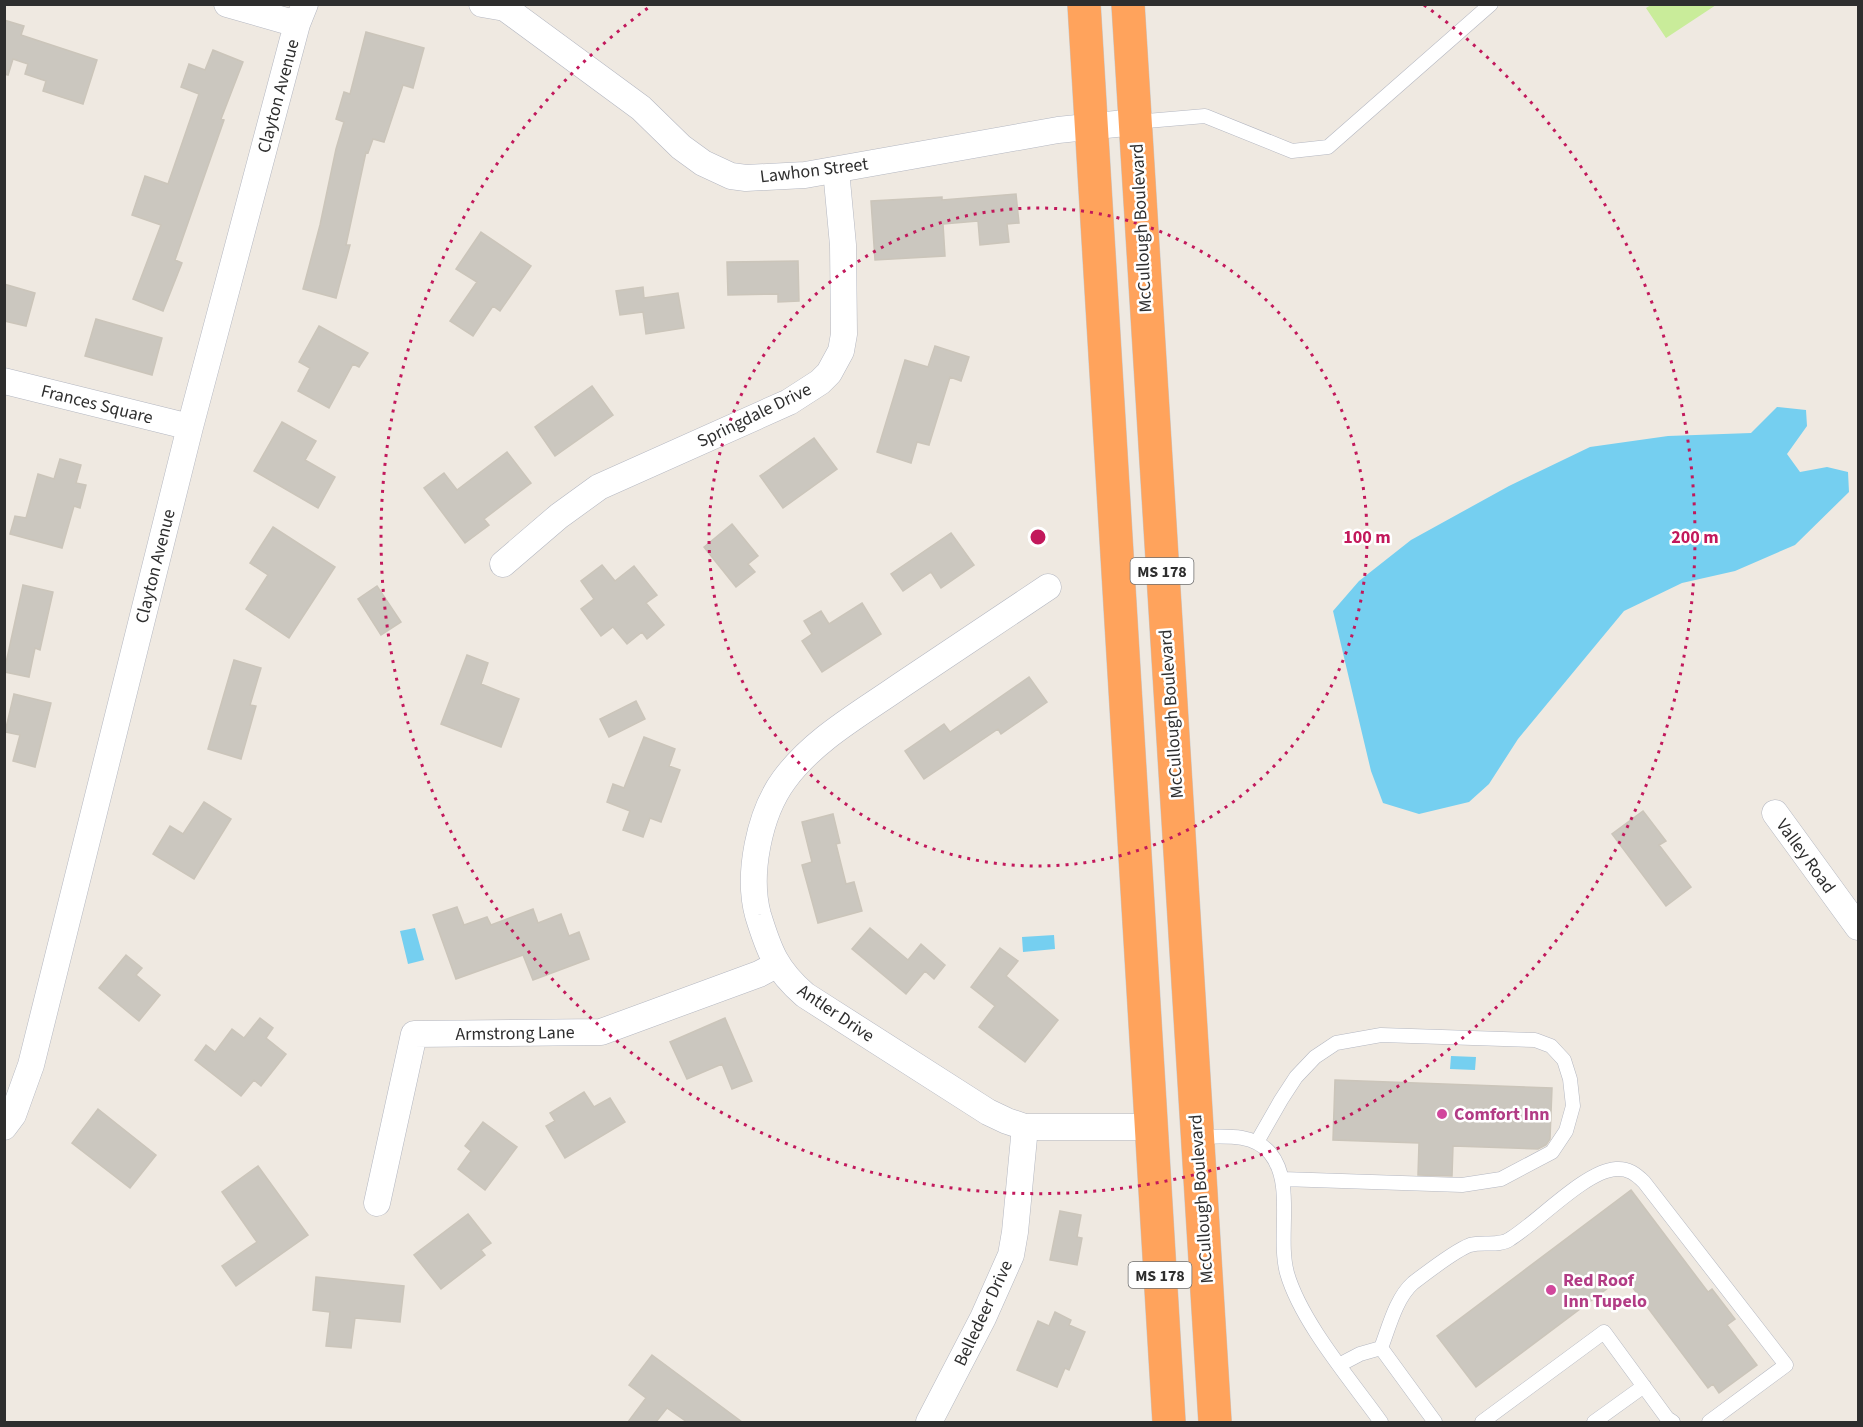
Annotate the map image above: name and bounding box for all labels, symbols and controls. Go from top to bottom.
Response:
street label: Clayton Avenue [251,36,306,156]
street label: McCullough Boulevard [1125,143,1158,313]
street label: Lawhon Street [759,151,870,190]
street label: Springdale Drive [693,377,816,454]
street label: Frances Square [38,378,156,430]
street label: Clayton Avenue [129,506,182,626]
text: 100 m [1343,525,1391,550]
text: 200 m [1671,525,1719,550]
centre of rings [1028,527,1048,547]
road number: MS 178 [1130,558,1194,584]
street label: McCullough Boulevard [1153,629,1190,799]
street label: Valley Road [1770,814,1841,899]
street label: Antler Drive [792,978,879,1048]
street label: Armstrong Lane [455,1020,575,1047]
place label: Comfort Inn [1454,1102,1550,1127]
marker: Comfort Inn [1435,1107,1449,1121]
street label: McCullough Boulevard [1183,1114,1220,1284]
street label: Belledeer Drive [948,1256,1019,1370]
road number: MS 178 [1128,1262,1192,1288]
place label: Red Roof Inn Tupelo [1563,1268,1647,1314]
marker: Red Roof Inn Tupelo [1544,1283,1558,1297]

